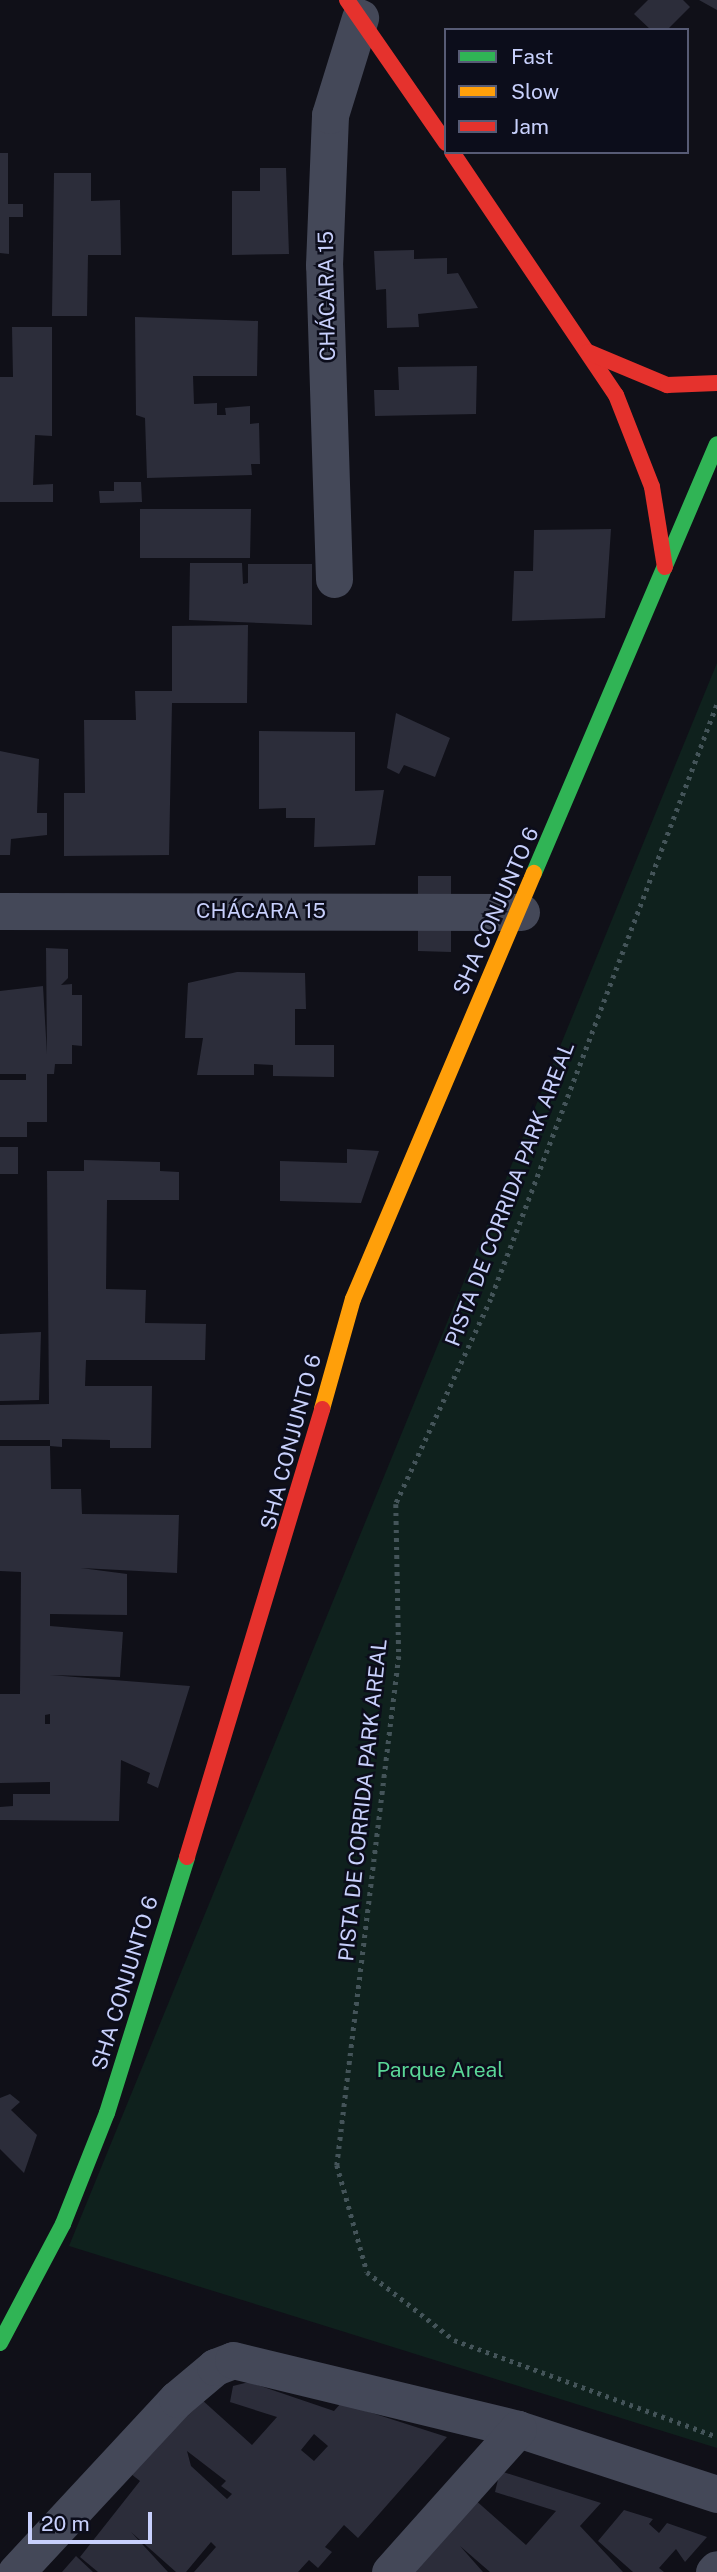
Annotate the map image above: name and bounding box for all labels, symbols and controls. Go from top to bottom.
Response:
legend [444,28,689,154]
text: Fast [511,44,553,69]
text: Slow [511,79,559,104]
text: Jam [511,114,549,139]
street label: CHÁCARA 15 [313,231,341,361]
street label: SHA CONJUNTO 6 [448,823,544,999]
street label: CHÁCARA 15 [196,898,326,924]
street label: PISTA DE CORRIDA PARK AREAL [440,1038,580,1350]
street label: SHA CONJUNTO 6 [255,1352,327,1532]
street label: PISTA DE CORRIDA PARK AREAL [334,1637,392,1963]
street label: SHA CONJUNTO 6 [87,1893,163,2073]
park label: Parque Areal [376,2057,504,2083]
scale bar [32,2498,156,2542]
text: 20 m [41,2511,90,2536]

